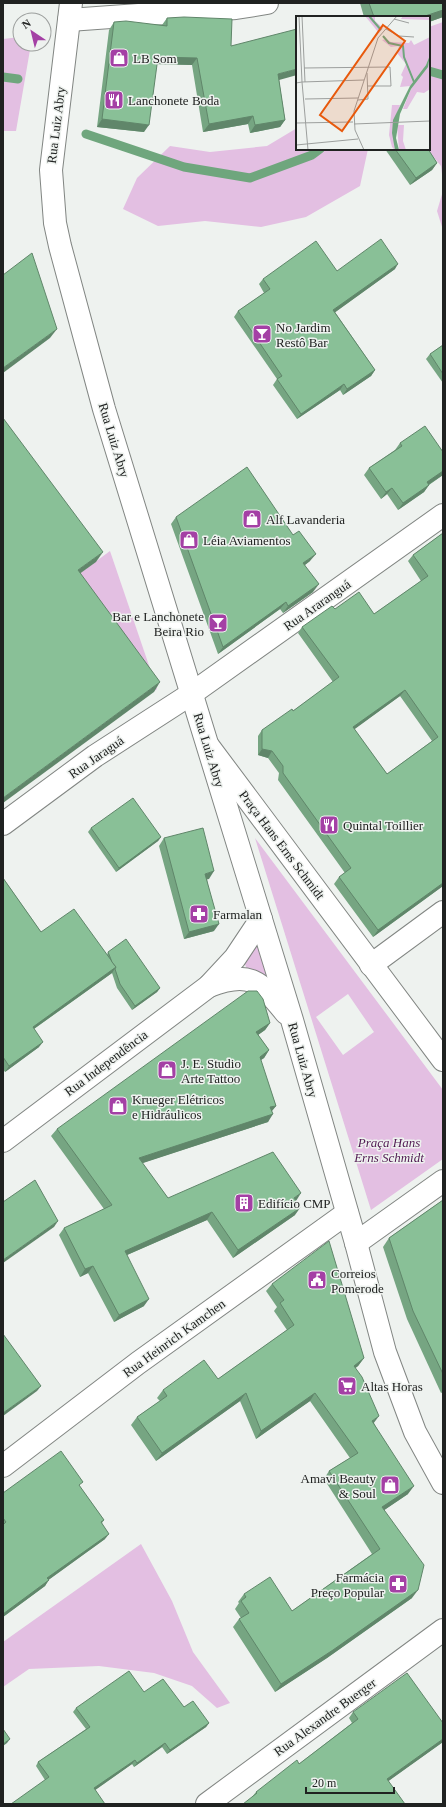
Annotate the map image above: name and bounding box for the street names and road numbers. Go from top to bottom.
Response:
street label: Rua Luiz Abry [44,85,68,164]
street label: Rua Luiz Abry [96,401,133,480]
street label: Rua Araranguá [281,576,354,634]
street label: Rua Luiz Abry [191,711,228,790]
street label: Rua Jaraguá [66,732,127,781]
street label: Praça Hans Erns Schmidt [236,788,328,903]
street label: Rua Luiz Abry [285,1021,321,1100]
street label: Rua Independência [62,1027,151,1099]
street label: Rua Heinrich Kamchen [120,1296,228,1380]
street label: Rua Alexandre Buerger [271,1675,380,1759]

